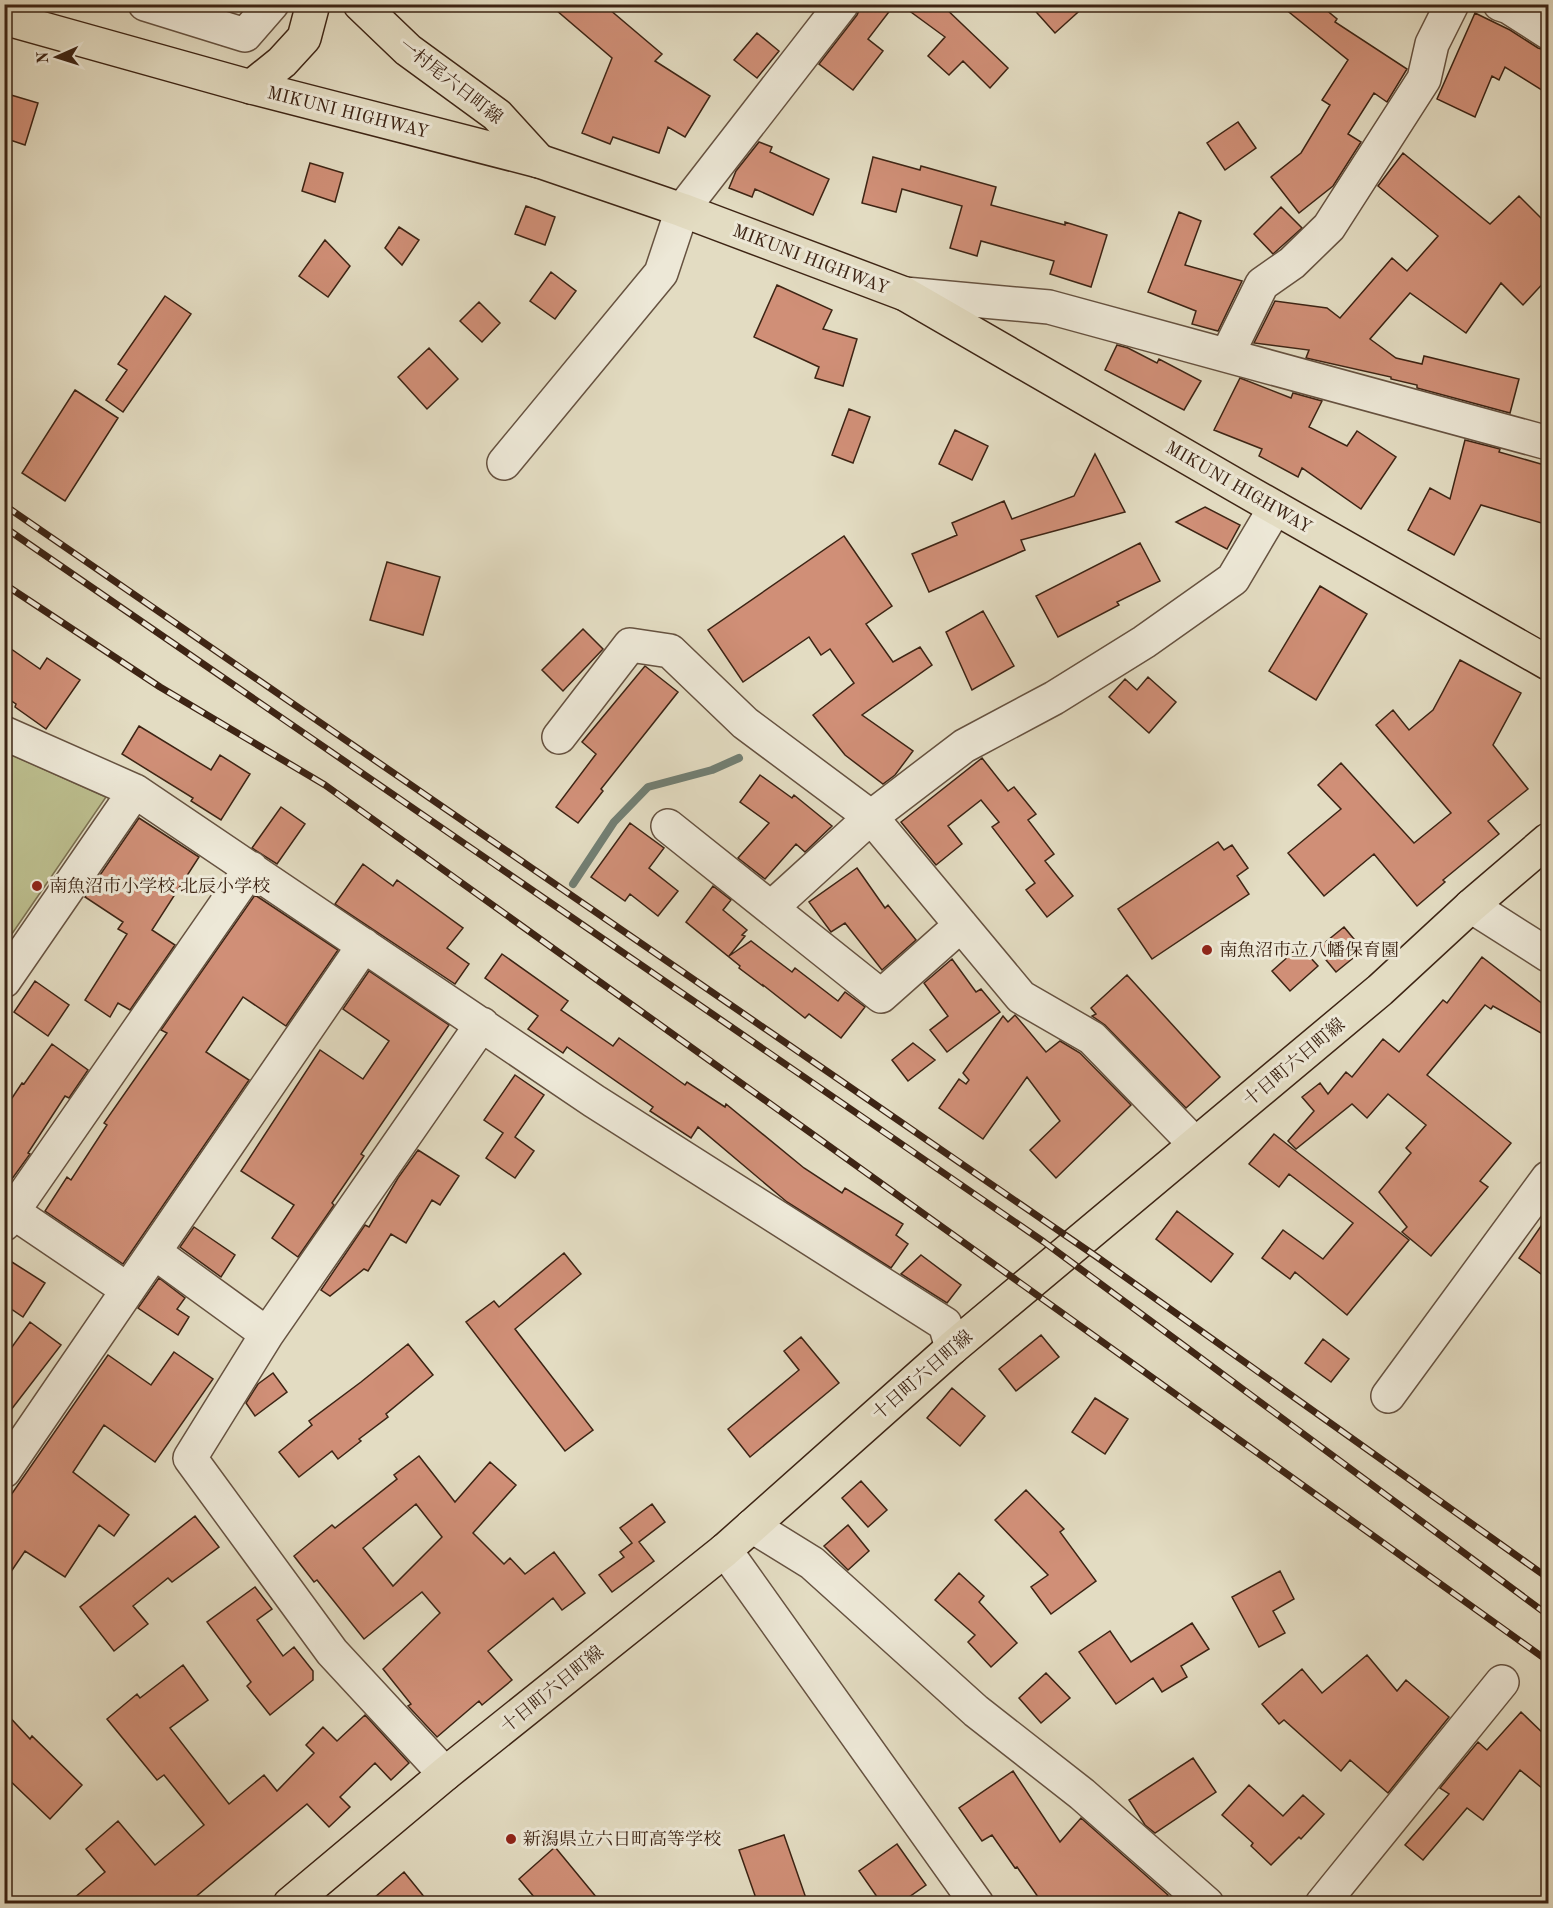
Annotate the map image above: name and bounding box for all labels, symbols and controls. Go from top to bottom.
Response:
north arrow [27,27,87,87]
street label: 一村尾六日町線 [395,34,507,128]
text: N [36,50,52,64]
street label: MIKUNI HIGHWAY [265,84,430,142]
street label: MIKUNI HIGHWAY [730,222,891,298]
street label: MIKUNI HIGHWAY [1162,439,1315,537]
place label: 南魚沼市小学校 北辰小学校 [49,876,270,896]
marker: 南魚沼市小学校 北辰小学校 [30,879,44,893]
place label: 南魚沼市立八幡保育園 [1219,940,1399,960]
marker: 南魚沼市立八幡保育園 [1200,943,1214,957]
street label: 十日町六日町線 [1239,1014,1349,1110]
street label: 十日町六日町線 [868,1326,976,1424]
street label: 十日町六日町線 [497,1642,607,1736]
place label: 新潟県立六日町高等学校 [523,1829,721,1849]
marker: 新潟県立六日町高等学校 [504,1832,518,1846]

